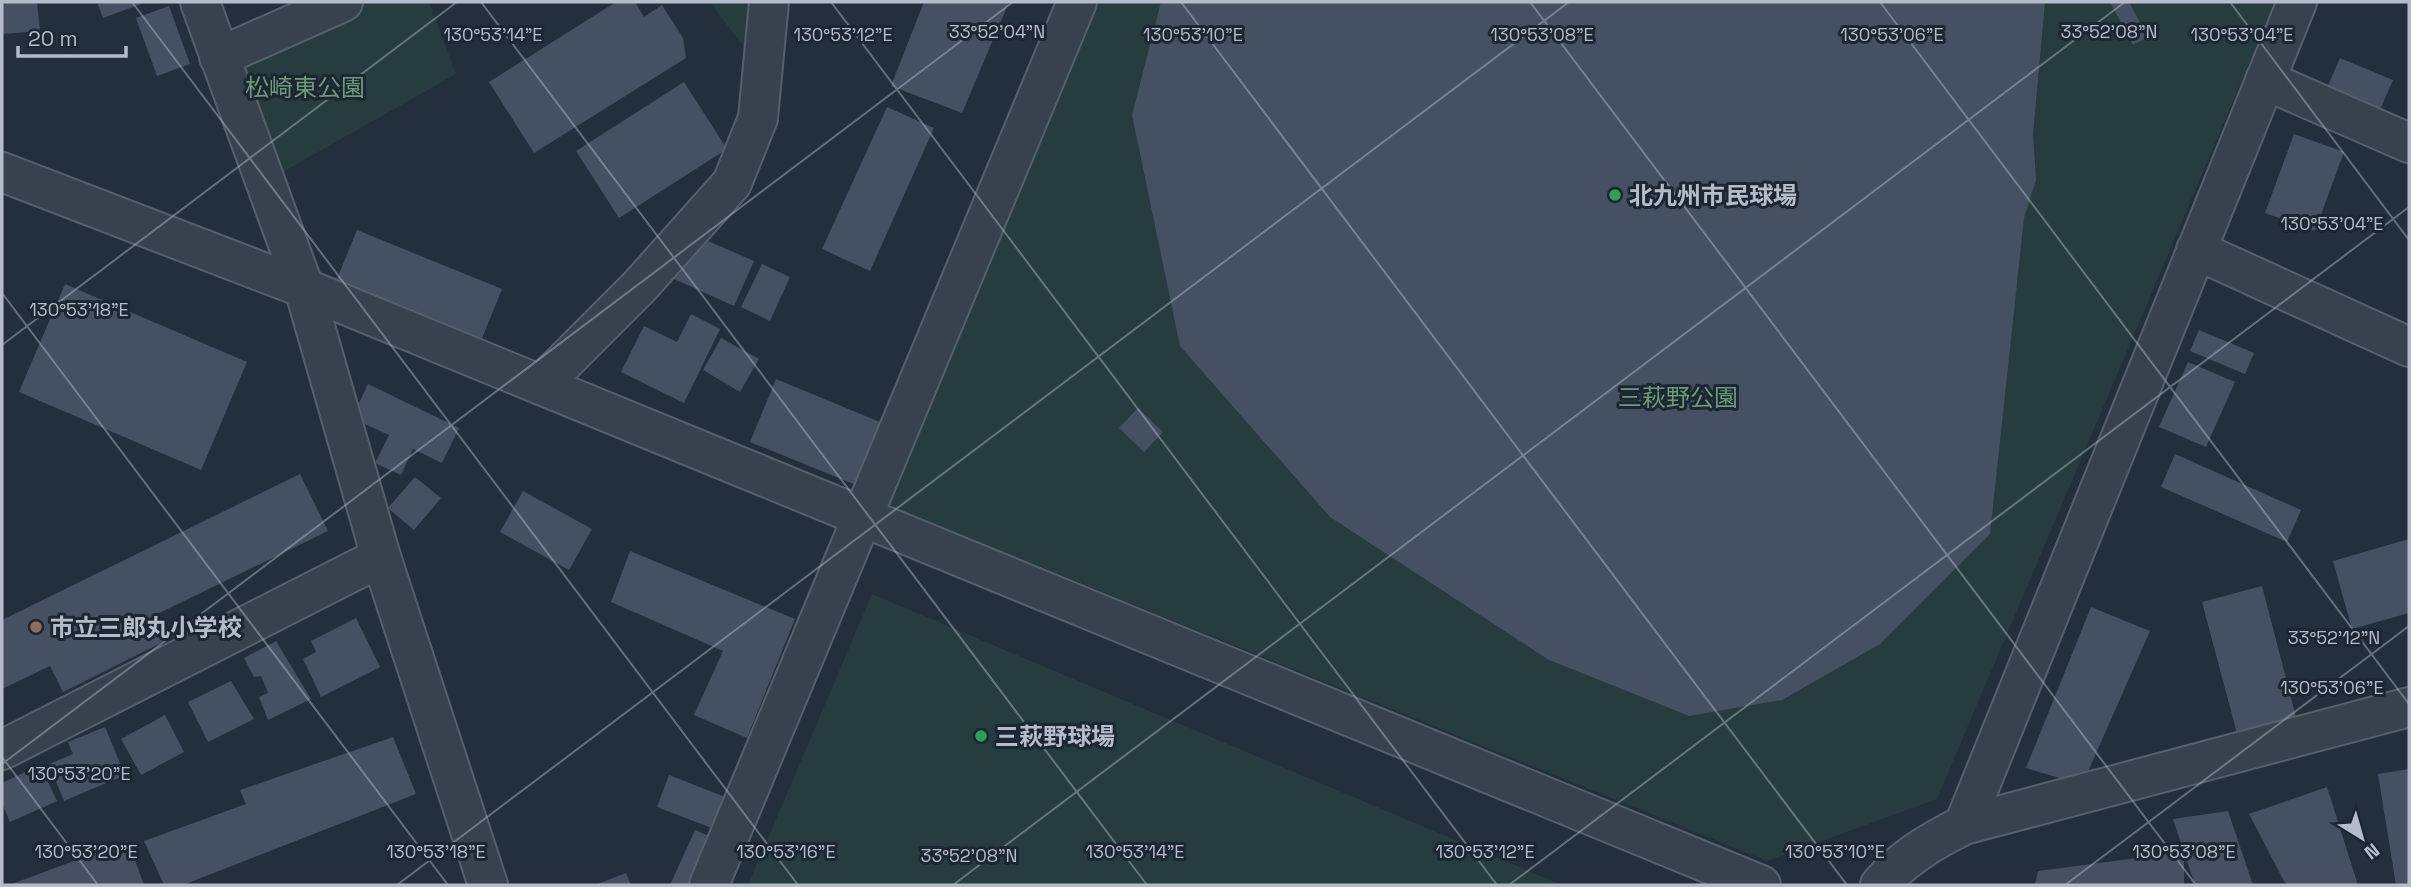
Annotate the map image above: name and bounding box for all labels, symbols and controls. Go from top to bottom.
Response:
scale bar [18,14,126,58]
text: 33°52'04"N [949,20,1045,43]
text: 33°52'08"N [2061,20,2157,43]
text: 130°53'14"E [444,23,542,46]
text: 130°53'12"E [793,23,893,46]
text: 130°53'10"E [1143,23,1243,46]
text: 130°53'08"E [1490,23,1594,46]
text: 130°53'06"E [1840,23,1944,46]
text: 130°53'04"E [2191,23,2293,46]
text: 20 m [28,25,78,52]
park label: 松崎東公園 [245,72,365,103]
place label: 北九州市民球場 [1629,180,1797,211]
marker: 北九州市民球場 [1607,187,1623,203]
text: 130°53'04"E [2281,212,2383,235]
text: 130°53'18"E [29,298,129,321]
park label: 三萩野公園 [1618,382,1738,413]
place label: 市立三郎丸小学校 [50,612,242,643]
marker: 市立三郎丸小学校 [28,619,44,635]
text: 33°52'12"N [2288,626,2380,649]
text: 130°53'06"E [2280,676,2384,699]
place label: 三萩野球場 [995,721,1115,752]
marker: 三萩野球場 [973,728,989,744]
text: 130°53'20"E [27,762,131,785]
north arrow [2327,803,2397,873]
text: N [2359,837,2385,865]
text: 130°53'20"E [34,840,138,863]
text: 130°53'18"E [386,840,486,863]
text: 130°53'16"E [736,840,836,863]
text: 130°53'14"E [1086,840,1184,863]
text: 130°53'12"E [1435,840,1535,863]
text: 130°53'10"E [1785,840,1885,863]
text: 130°53'08"E [2132,840,2236,863]
text: 33°52'08"N [921,844,1017,867]

